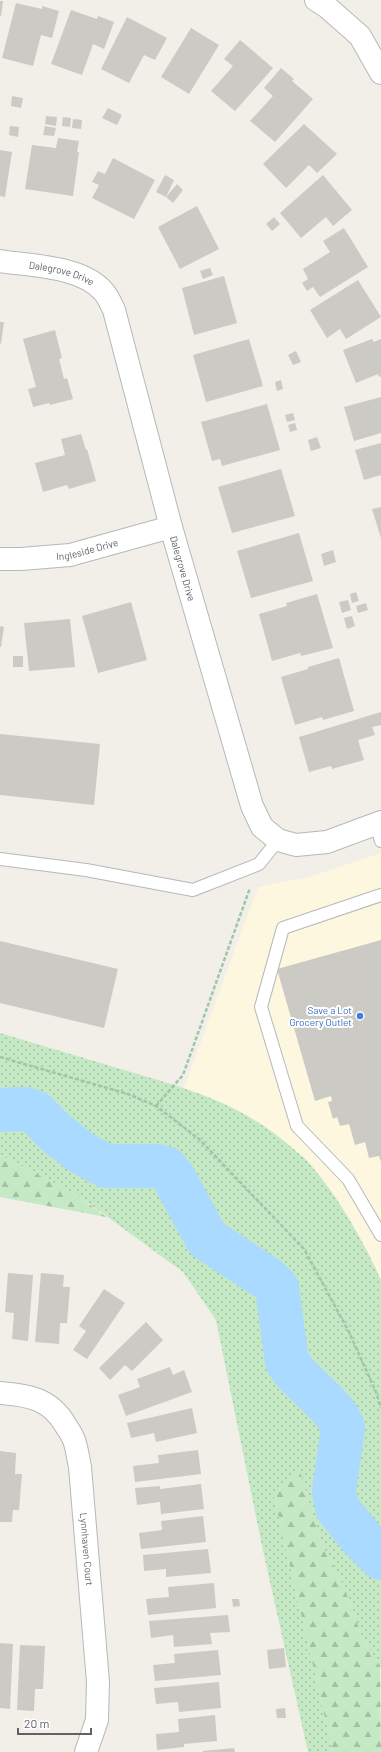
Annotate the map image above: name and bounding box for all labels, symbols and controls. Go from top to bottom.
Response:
street label: Dalegrove Drive [28,259,97,288]
street label: Dalegrove Drive [168,534,198,603]
street label: Ingleside Drive [56,536,119,562]
place label: Save a Lot Grocery Outlet [289,1004,352,1028]
marker: Save a Lot Grocery Outlet [355,1011,365,1021]
street label: Lynnhaven Court [78,1512,96,1586]
scale bar [18,1710,91,1736]
text: 20 m [24,1716,50,1730]

